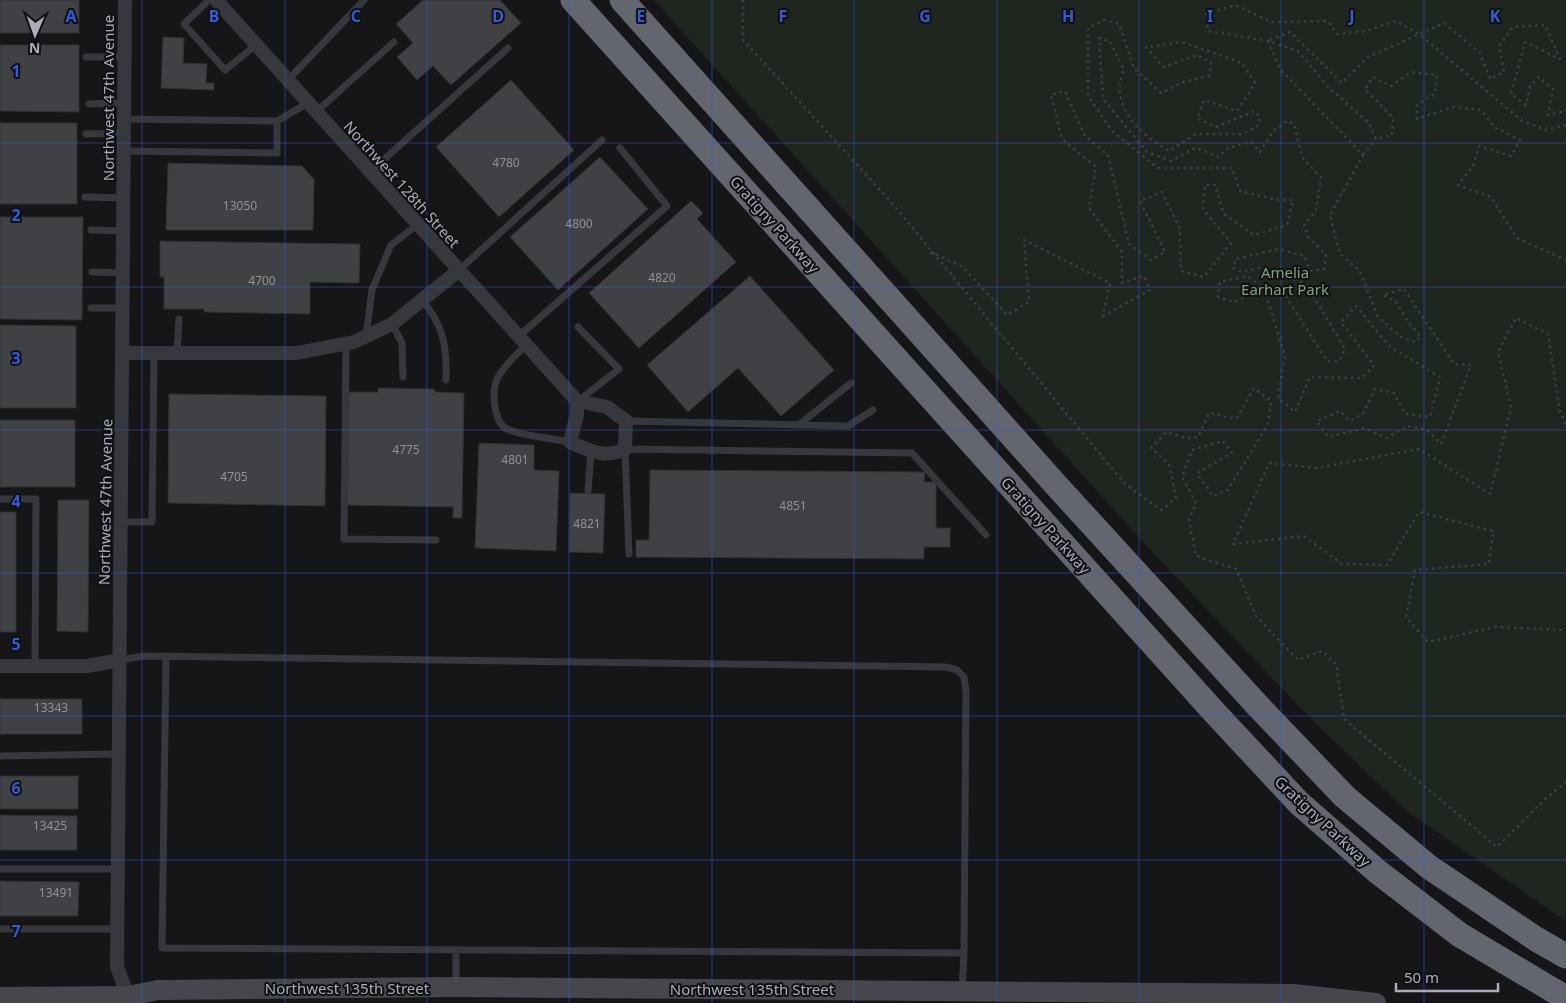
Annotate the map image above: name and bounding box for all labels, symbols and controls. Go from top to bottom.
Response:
text: A [65,5,77,27]
text: B [209,5,219,27]
text: C [351,5,361,27]
text: D [492,5,504,27]
text: E [637,5,646,27]
text: F [779,5,787,27]
text: G [919,5,931,27]
text: H [1062,5,1074,27]
text: I [1207,5,1213,27]
text: J [1347,5,1355,27]
text: K [1490,5,1501,27]
north arrow [10,10,60,60]
street label: Northwest 47th Avenue [98,15,118,181]
text: N [29,39,41,58]
text: 1 [11,60,21,82]
street label: Northwest 128th Street [340,116,465,252]
house number: 4780 [492,154,520,171]
street label: Gratigny Parkway [726,171,824,277]
house number: 13050 [223,197,257,214]
text: 2 [11,204,21,226]
house number: 4800 [565,215,593,232]
park label: Amelia Earhart Park [1241,262,1329,299]
house number: 4820 [648,269,676,286]
house number: 4700 [248,272,276,289]
text: 3 [11,347,21,369]
street label: Northwest 47th Avenue [94,419,116,585]
house number: 4775 [392,441,420,458]
house number: 4801 [501,451,529,468]
house number: 4705 [220,468,248,485]
street label: Gratigny Parkway [997,472,1095,578]
text: 4 [11,490,21,512]
house number: 4851 [779,497,807,514]
house number: 4821 [573,515,601,532]
text: 5 [11,633,21,655]
house number: 13343 [34,699,68,716]
street label: Gratigny Parkway [1271,771,1375,871]
text: 6 [11,777,21,799]
house number: 13425 [33,817,67,834]
house number: 13491 [39,884,73,901]
text: 7 [11,920,21,942]
scale bar [1396,960,1498,992]
text: 50 m [1404,967,1439,987]
street label: Northwest 135th Street [265,978,430,998]
street label: Northwest 135th Street [670,979,835,999]

